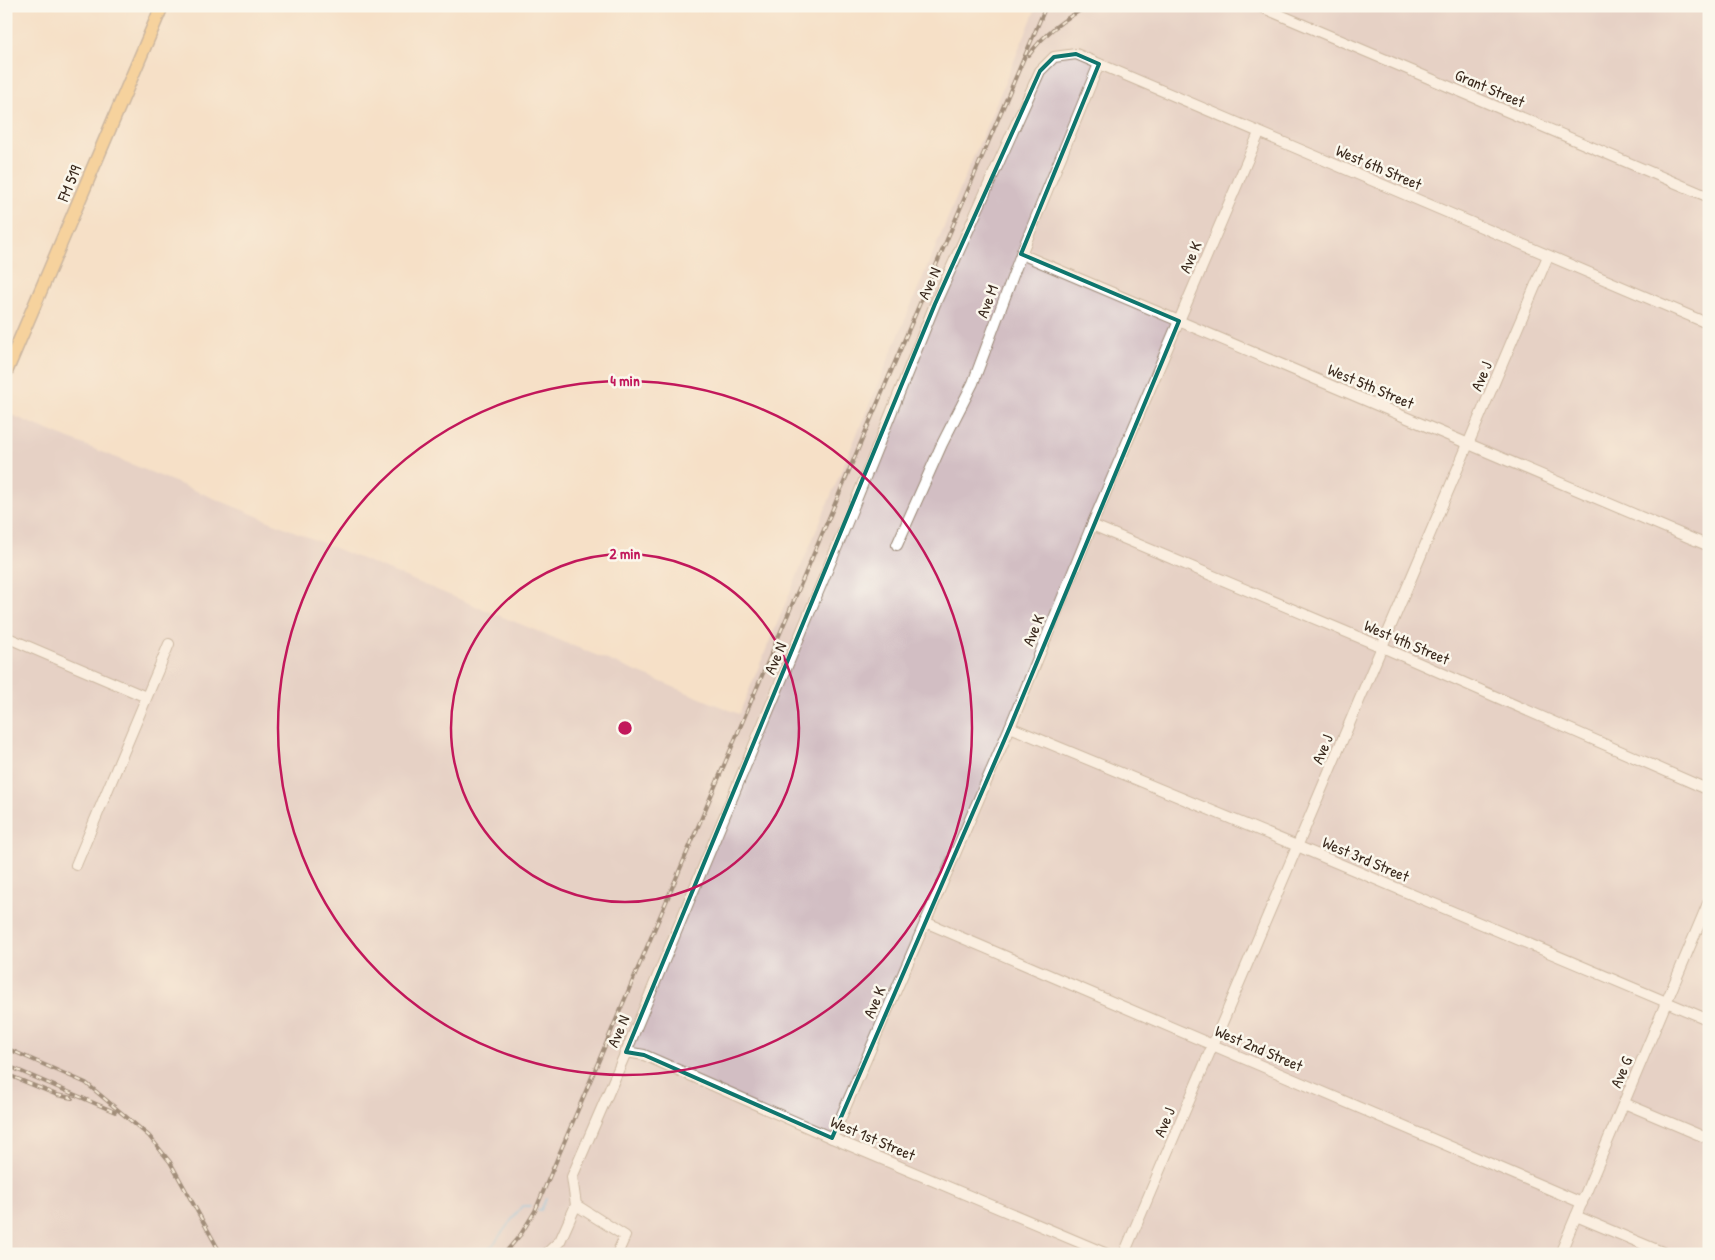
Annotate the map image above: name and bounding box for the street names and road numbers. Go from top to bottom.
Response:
street label: Grant Street [1452,63,1529,113]
street label: West 6th Street [1333,139,1426,195]
street label: FM 519 [51,161,87,206]
street label: Ave K [1174,237,1207,276]
street label: Ave N [912,264,946,302]
street label: Ave M [971,281,1003,321]
street label: West 5th Street [1325,358,1418,414]
street label: Ave J [1465,358,1497,394]
street label: Ave K [1017,610,1050,649]
street label: West 4th Street [1361,614,1454,670]
street label: Ave N [758,639,792,677]
street label: Ave J [1306,731,1338,767]
street label: West 3rd Street [1319,831,1413,887]
street label: Ave K [858,982,891,1021]
street label: Ave N [601,1012,635,1050]
street label: West 2nd Street [1212,1020,1307,1077]
street label: Ave G [1605,1053,1637,1091]
street label: Ave J [1148,1104,1180,1140]
street label: West 1st Street [827,1110,919,1166]

